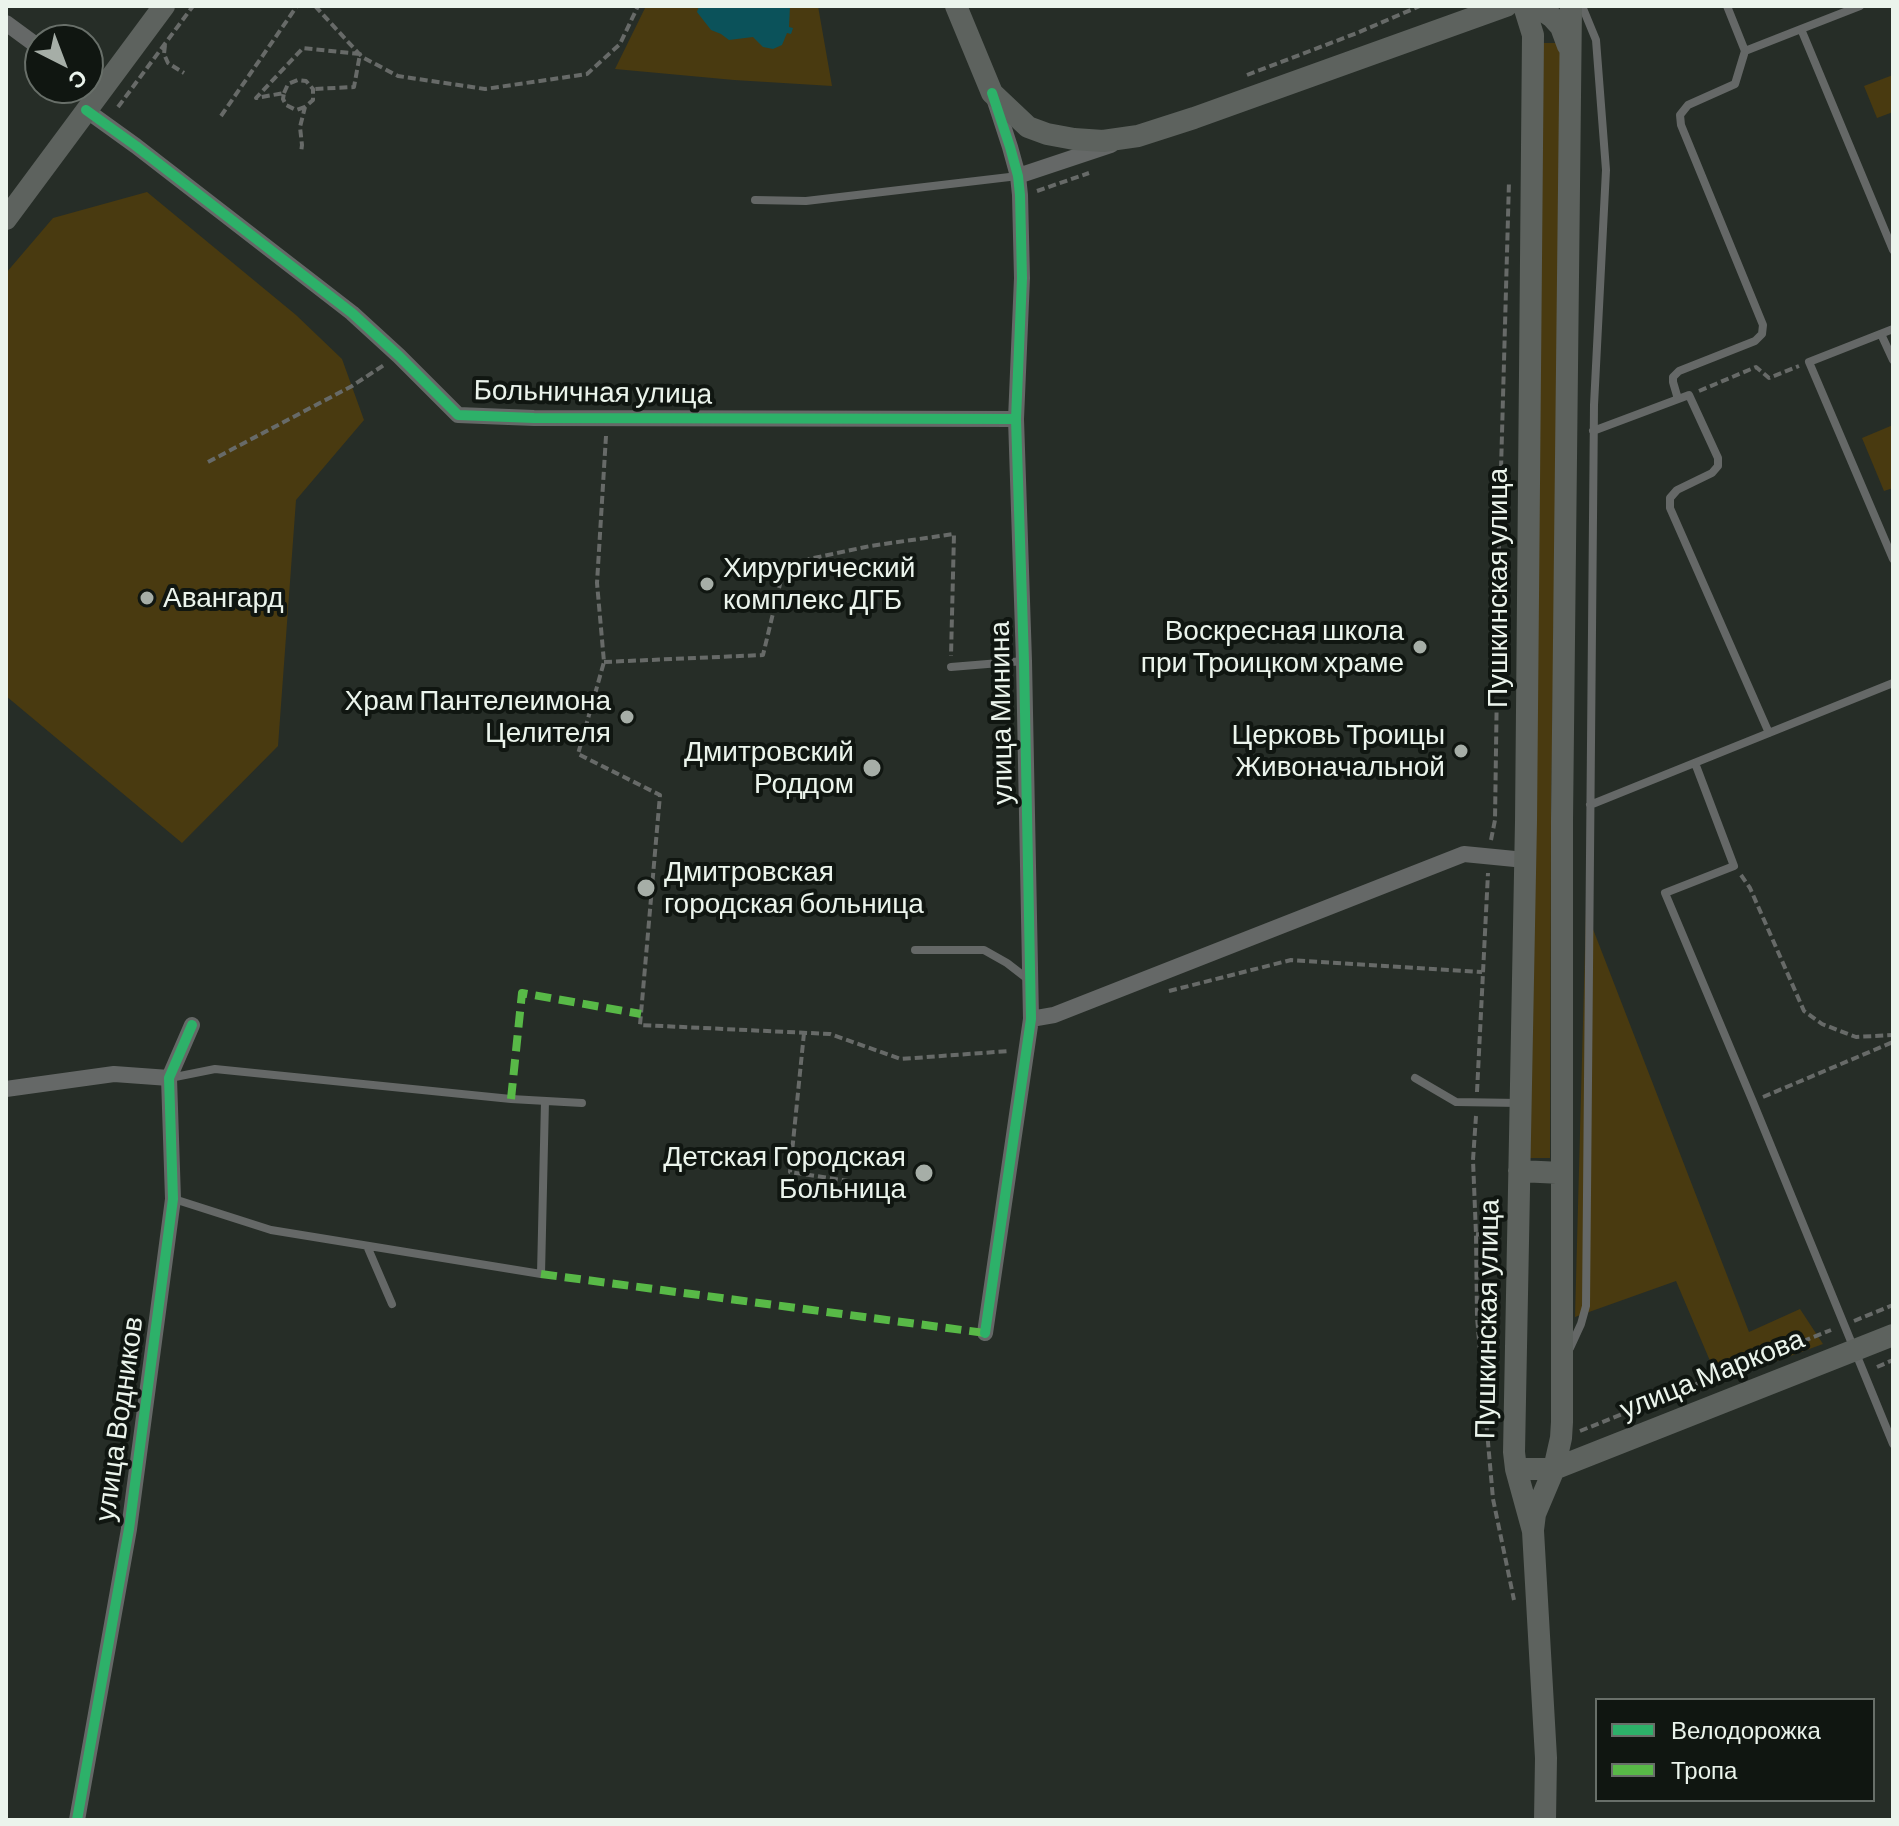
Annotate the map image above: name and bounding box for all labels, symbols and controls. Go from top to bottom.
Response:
north arrow [24,24,104,104]
text: С [64,65,93,95]
street label: Больничная улица [473,373,713,411]
street label: Пушкинская улица [1481,468,1515,708]
place label: Хирургический комплекс ДГБ [723,551,915,617]
marker: Хирургический комплекс ДГБ [698,575,716,593]
place label: Авангард [163,581,284,615]
marker: Авангард [138,589,156,607]
place label: Воскресная школа при Троицком храме [1141,614,1404,680]
street label: улица Минина [983,621,1019,805]
marker: Воскресная школа при Троицком храме [1411,638,1429,656]
place label: Храм Пантелеимона Целителя [345,684,611,750]
marker: Храм Пантелеимона Целителя [618,708,636,726]
place label: Церковь Троицы Живоначальной [1231,718,1445,784]
place label: Дмитровский Роддом [684,735,854,801]
marker: Церковь Троицы Живоначальной [1452,742,1470,760]
marker: Дмитровский Роддом [861,757,883,779]
place label: Дмитровская городская больница [664,855,924,921]
marker: Дмитровская городская больница [635,877,657,899]
place label: Детская Городская Больница [663,1140,906,1206]
marker: Детская Городская Больница [913,1162,935,1184]
street label: Пушкинская улица [1468,1199,1506,1439]
street label: улица Водников [88,1314,150,1524]
street label: улица Маркова [1615,1322,1809,1426]
legend [1595,1698,1875,1802]
text: Велодорожка [1671,1715,1821,1744]
text: Тропа [1671,1755,1737,1784]

